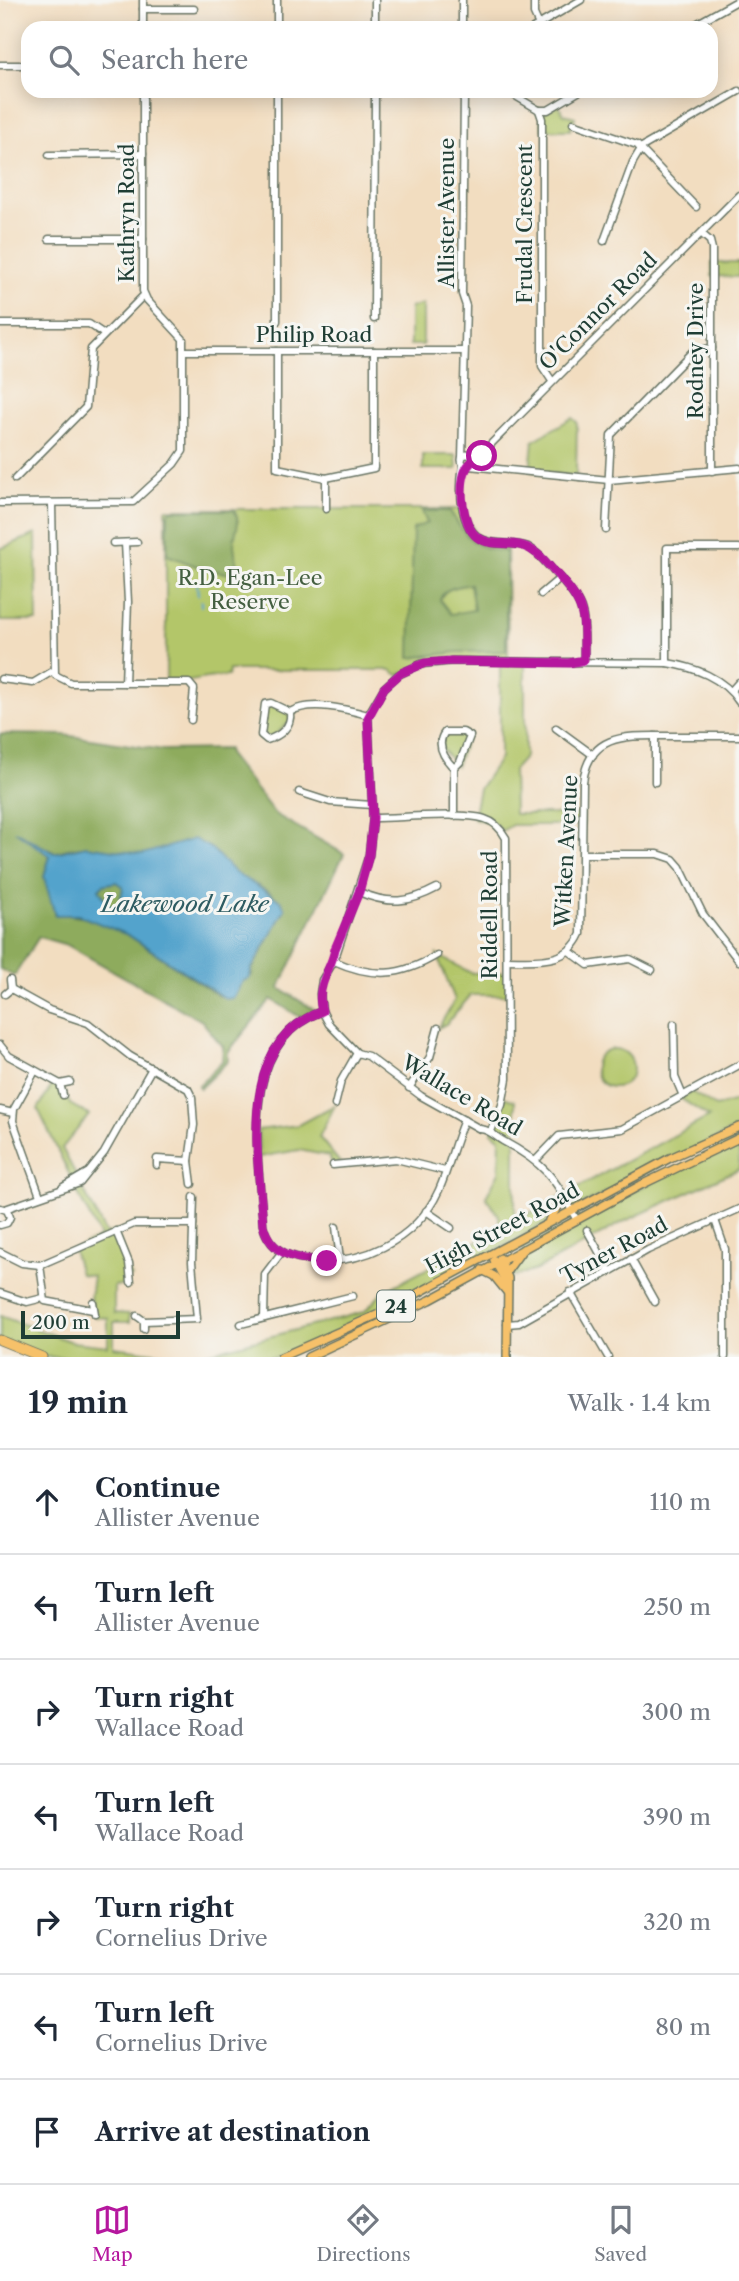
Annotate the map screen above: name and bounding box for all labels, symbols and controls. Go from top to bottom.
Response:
search box [21,21,718,98]
icon: search [45,41,83,79]
text: Search here [101,44,248,76]
street label: Allister Avenue [434,138,459,289]
street label: Kathryn Road [114,143,139,283]
street label: Frudal Crescent [512,143,537,304]
street label: O'Connor Road [534,247,662,375]
street label: Rodney Drive [683,283,708,419]
street label: Philip Road [256,322,372,347]
route start [466,440,497,471]
park label: R.D. Egan-Lee Reserve [178,565,322,614]
street label: Witken Avenue [549,774,582,929]
street label: Riddell Road [477,850,502,980]
water label: Lakewood Lake [99,890,270,918]
street label: Wallace Road [396,1049,527,1141]
street label: High Street Road [421,1177,584,1279]
street label: Tyner Road [556,1211,672,1289]
route end [311,1245,342,1276]
road number: 24 [377,1290,415,1322]
scale bar [21,1308,180,1340]
text: 200 m [32,1311,90,1334]
text: 19 min [28,1384,128,1421]
text: Walk · 1.4 km [568,1389,711,1417]
text: Continue [95,1472,220,1504]
icon: ahead [28,1483,66,1521]
text: 110 m [650,1488,711,1516]
text: Allister Avenue [95,1504,260,1532]
text: Turn left [95,1577,214,1609]
icon: left [28,1588,66,1626]
text: 250 m [643,1593,711,1621]
text: Allister Avenue [95,1609,260,1637]
text: Turn right [95,1682,234,1714]
icon: right [28,1693,66,1731]
text: 300 m [642,1698,711,1726]
text: Wallace Road [95,1714,244,1742]
text: Turn left [95,1787,214,1819]
icon: left [28,1798,66,1836]
text: 390 m [643,1803,711,1831]
text: Wallace Road [95,1819,244,1847]
text: Turn right [95,1892,234,1924]
icon: right [28,1903,66,1941]
text: 320 m [643,1908,711,1936]
text: Cornelius Drive [95,1924,268,1952]
text: Turn left [95,1997,214,2029]
icon: left [28,2008,66,2046]
text: 80 m [655,2013,711,2041]
text: Cornelius Drive [95,2029,268,2057]
icon: arrive [28,2113,66,2151]
text: Arrive at destination [95,2116,370,2148]
tab: Map [92,2201,133,2266]
tab: Directions [317,2201,410,2266]
tab: Saved [594,2201,647,2266]

